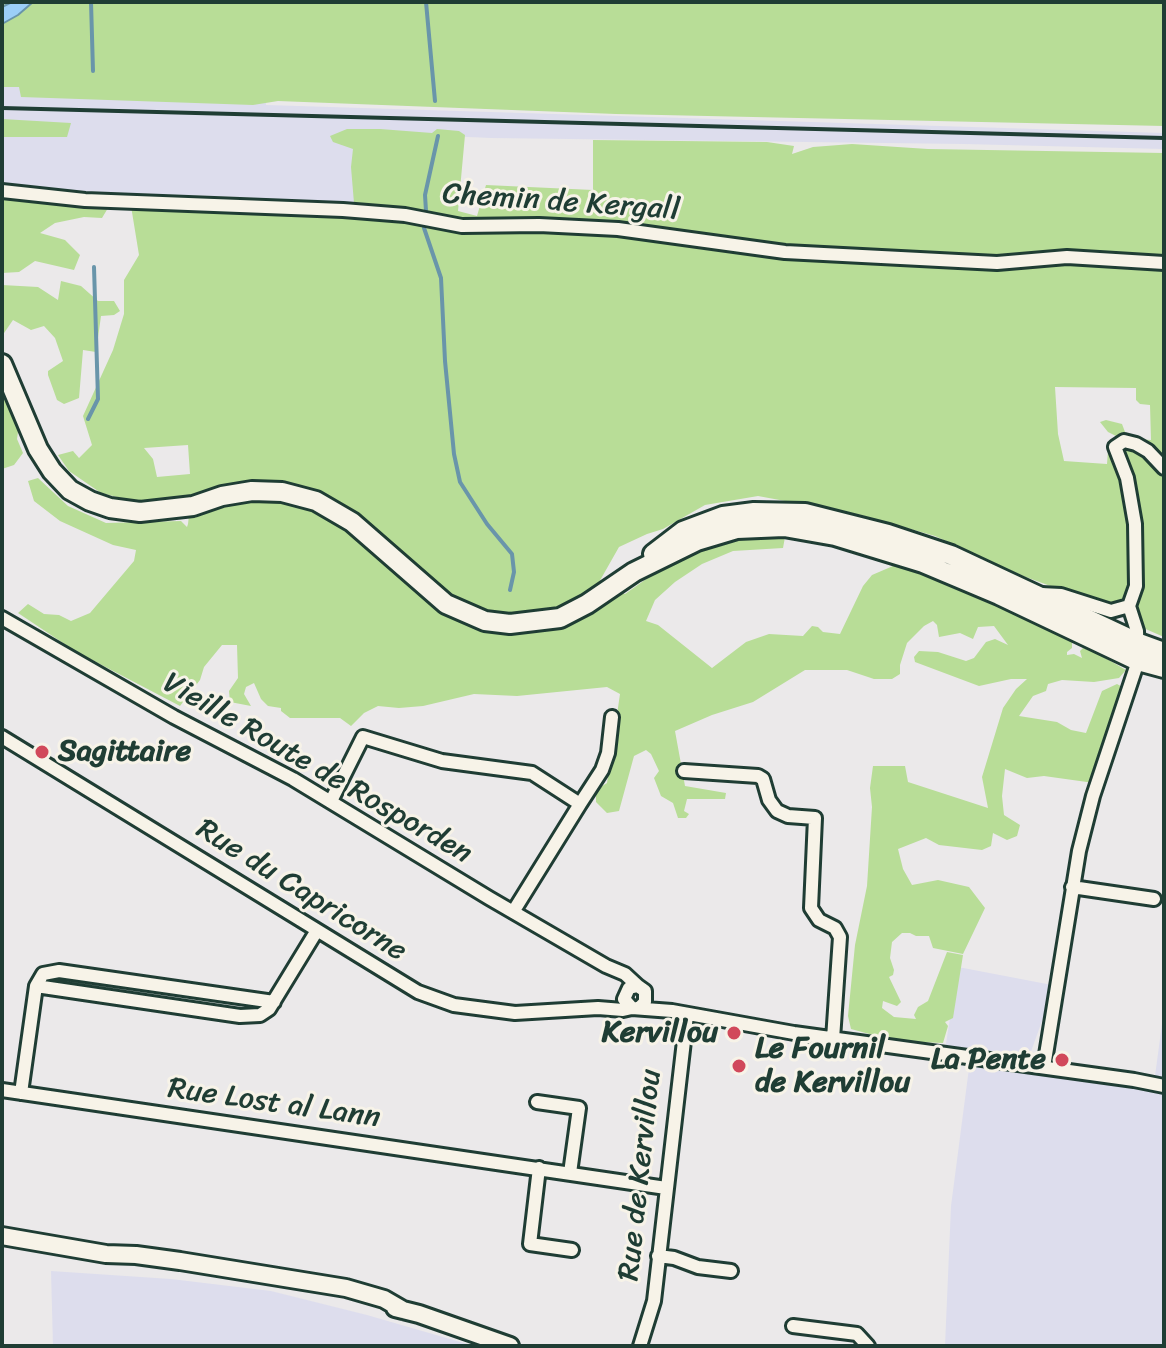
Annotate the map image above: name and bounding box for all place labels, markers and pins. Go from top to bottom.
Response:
place label: Sagittaire [58,734,191,770]
marker: Sagittaire [33,743,51,761]
place label: Kervillou [602,1015,718,1051]
marker: Kervillou [725,1024,743,1042]
place label: Le Fournil de Kervillou [755,1031,910,1102]
place label: La Pente [931,1042,1046,1078]
marker: La Pente [1053,1051,1071,1069]
marker: Le Fournil de Kervillou [730,1057,748,1075]

